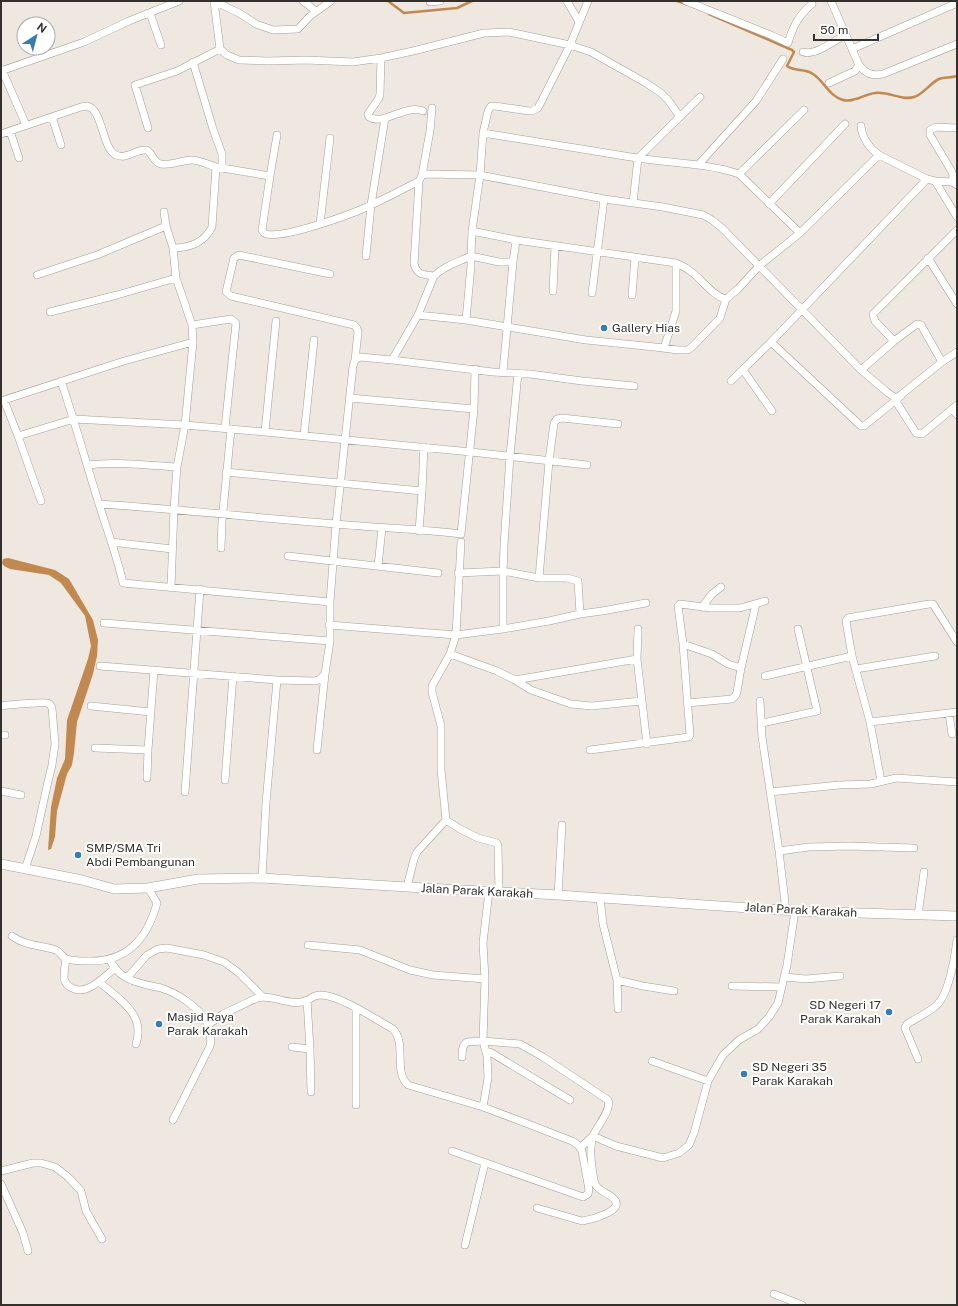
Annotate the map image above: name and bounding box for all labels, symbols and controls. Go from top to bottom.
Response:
north arrow [16,16,56,56]
scale bar [814,16,878,42]
text: N [35,21,49,35]
text: 50 m [820,23,848,37]
place label: Gallery Hias [612,321,680,335]
marker: Gallery Hias [599,323,609,333]
place label: SMP/SMA Tri Abdi Pembangunan [86,841,195,869]
marker: SMP/SMA Tri Abdi Pembangunan [73,850,83,860]
street label: Jalan Parak Karakah [421,881,533,901]
street label: Jalan Parak Karakah [745,900,857,920]
place label: SD Negeri 17 Parak Karakah [800,998,881,1026]
marker: SD Negeri 17 Parak Karakah [884,1007,894,1017]
place label: Masjid Raya Parak Karakah [167,1010,248,1038]
marker: Masjid Raya Parak Karakah [154,1019,164,1029]
place label: SD Negeri 35 Parak Karakah [752,1060,833,1088]
marker: SD Negeri 35 Parak Karakah [739,1069,749,1079]

